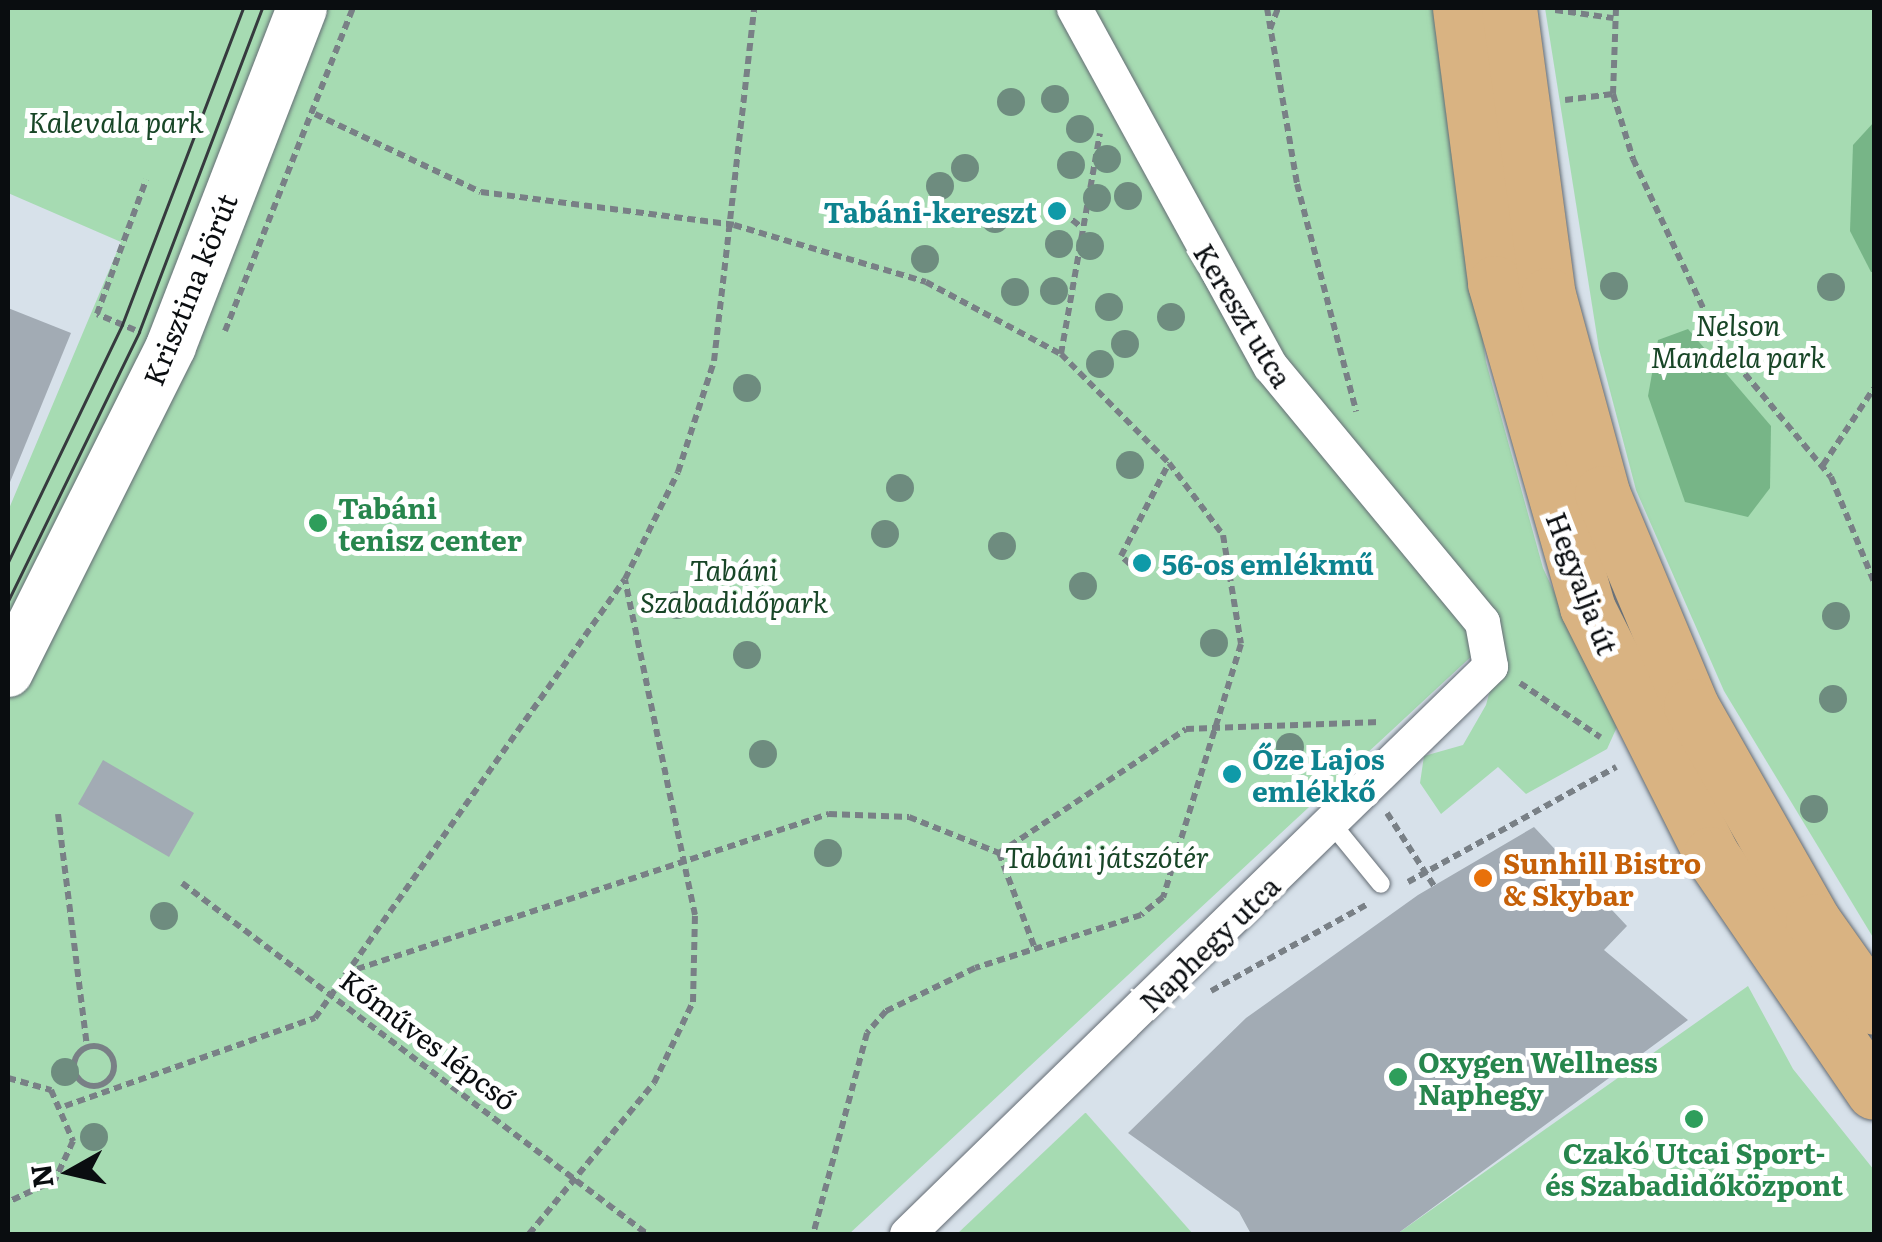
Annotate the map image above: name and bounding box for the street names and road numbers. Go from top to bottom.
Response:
street label: Krisztina körút [135,188,243,390]
street label: Kereszt utca [1188,237,1300,393]
street label: Hegyalja út [1540,507,1626,659]
street label: Naphegy utca [1132,868,1286,1018]
street label: Kőműves lépcső [334,962,524,1116]

